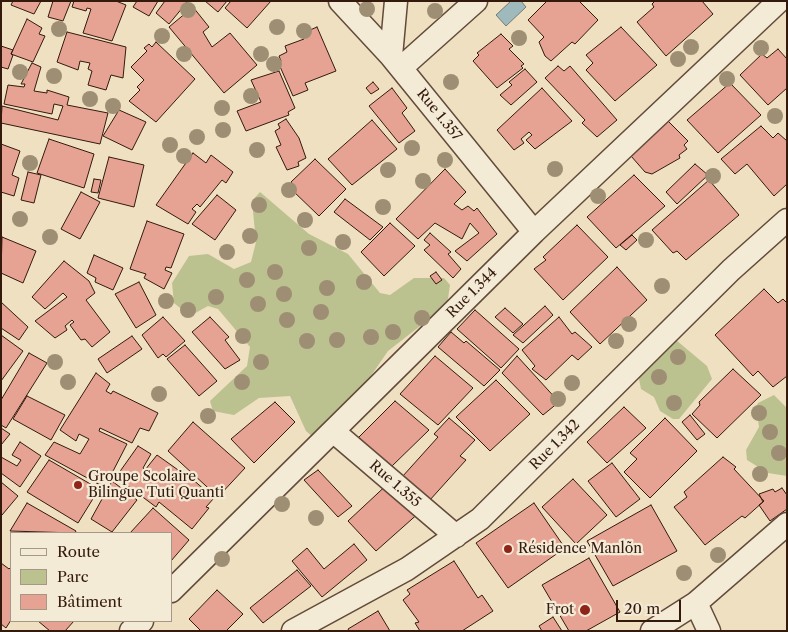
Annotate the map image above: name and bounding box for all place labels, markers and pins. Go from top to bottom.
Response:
place label: Groupe Scolaire Bilingue Tuti Quanti [88,469,224,502]
marker: Groupe Scolaire Bilingue Tuti Quanti [72,479,84,491]
place label: Résidence Manlõn [518,541,642,557]
marker: Résidence Manlõn [502,543,514,555]
place label: Frot [546,602,574,618]
marker: Frot [578,603,592,617]

